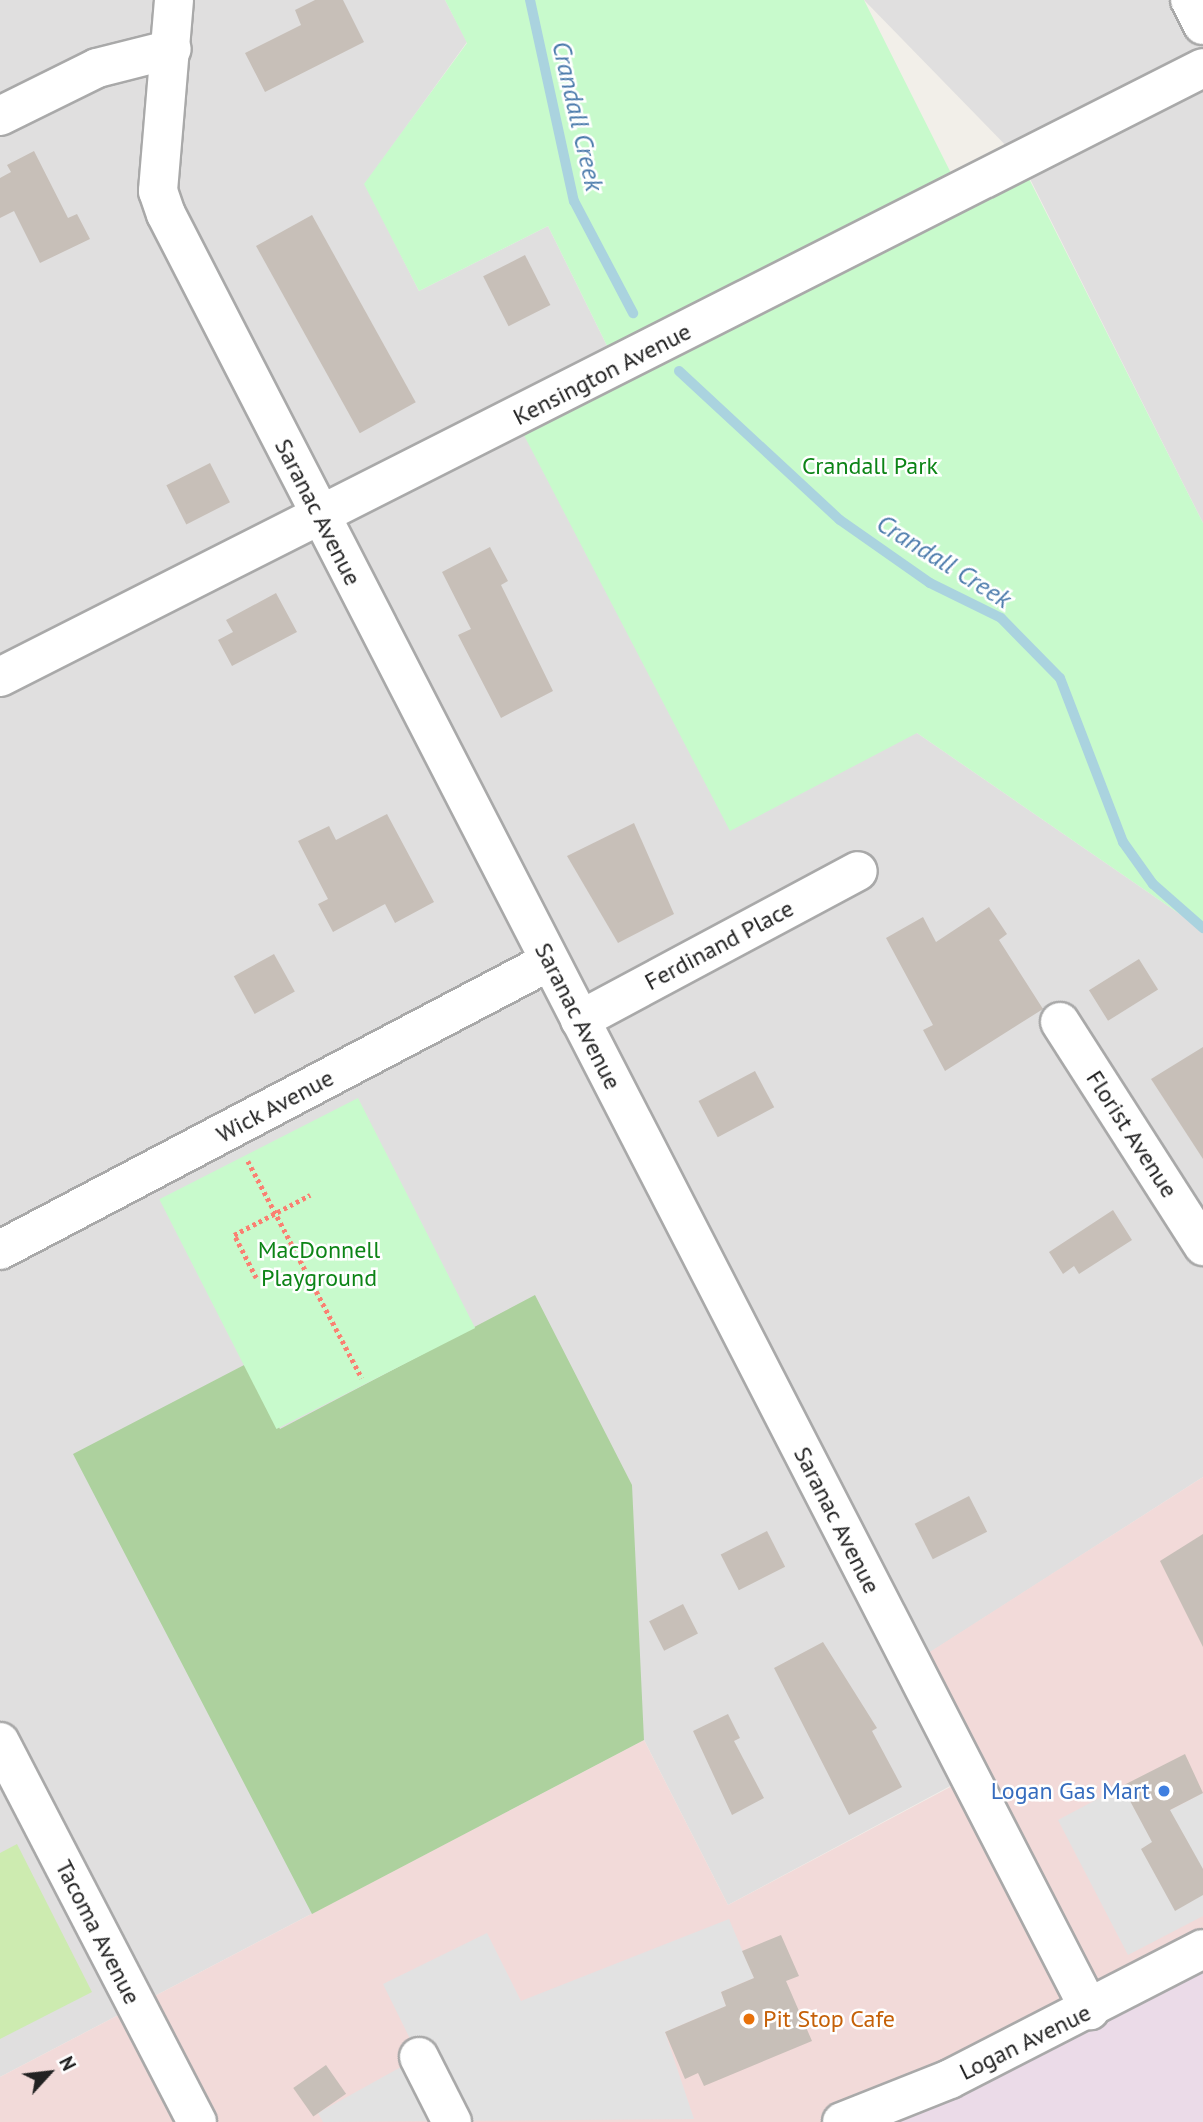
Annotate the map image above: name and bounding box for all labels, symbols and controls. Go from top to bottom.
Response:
water label: Crandall Creek [546,38,610,194]
street label: Kensington Avenue [508,317,696,431]
street label: Saranac Avenue [268,433,368,591]
park label: Crandall Park [802,452,938,480]
water label: Crandall Creek [871,507,1017,615]
street label: Ferdinand Place [640,894,798,996]
street label: Saranac Avenue [528,937,628,1095]
street label: Wick Avenue [211,1063,339,1149]
street label: Florist Avenue [1080,1065,1184,1203]
park label: MacDonnell Playground [258,1236,380,1292]
street label: Saranac Avenue [787,1441,887,1599]
place label: Logan Gas Mart [991,1777,1150,1805]
marker: Logan Gas Mart [1156,1783,1172,1799]
street label: Tacoma Avenue [49,1855,147,2009]
street label: Logan Avenue [954,1998,1096,2086]
place label: Pit Stop Cafe [763,2005,895,2033]
marker: Pit Stop Cafe [741,2011,757,2027]
north arrow [14,2038,84,2108]
text: N [54,2052,81,2074]

